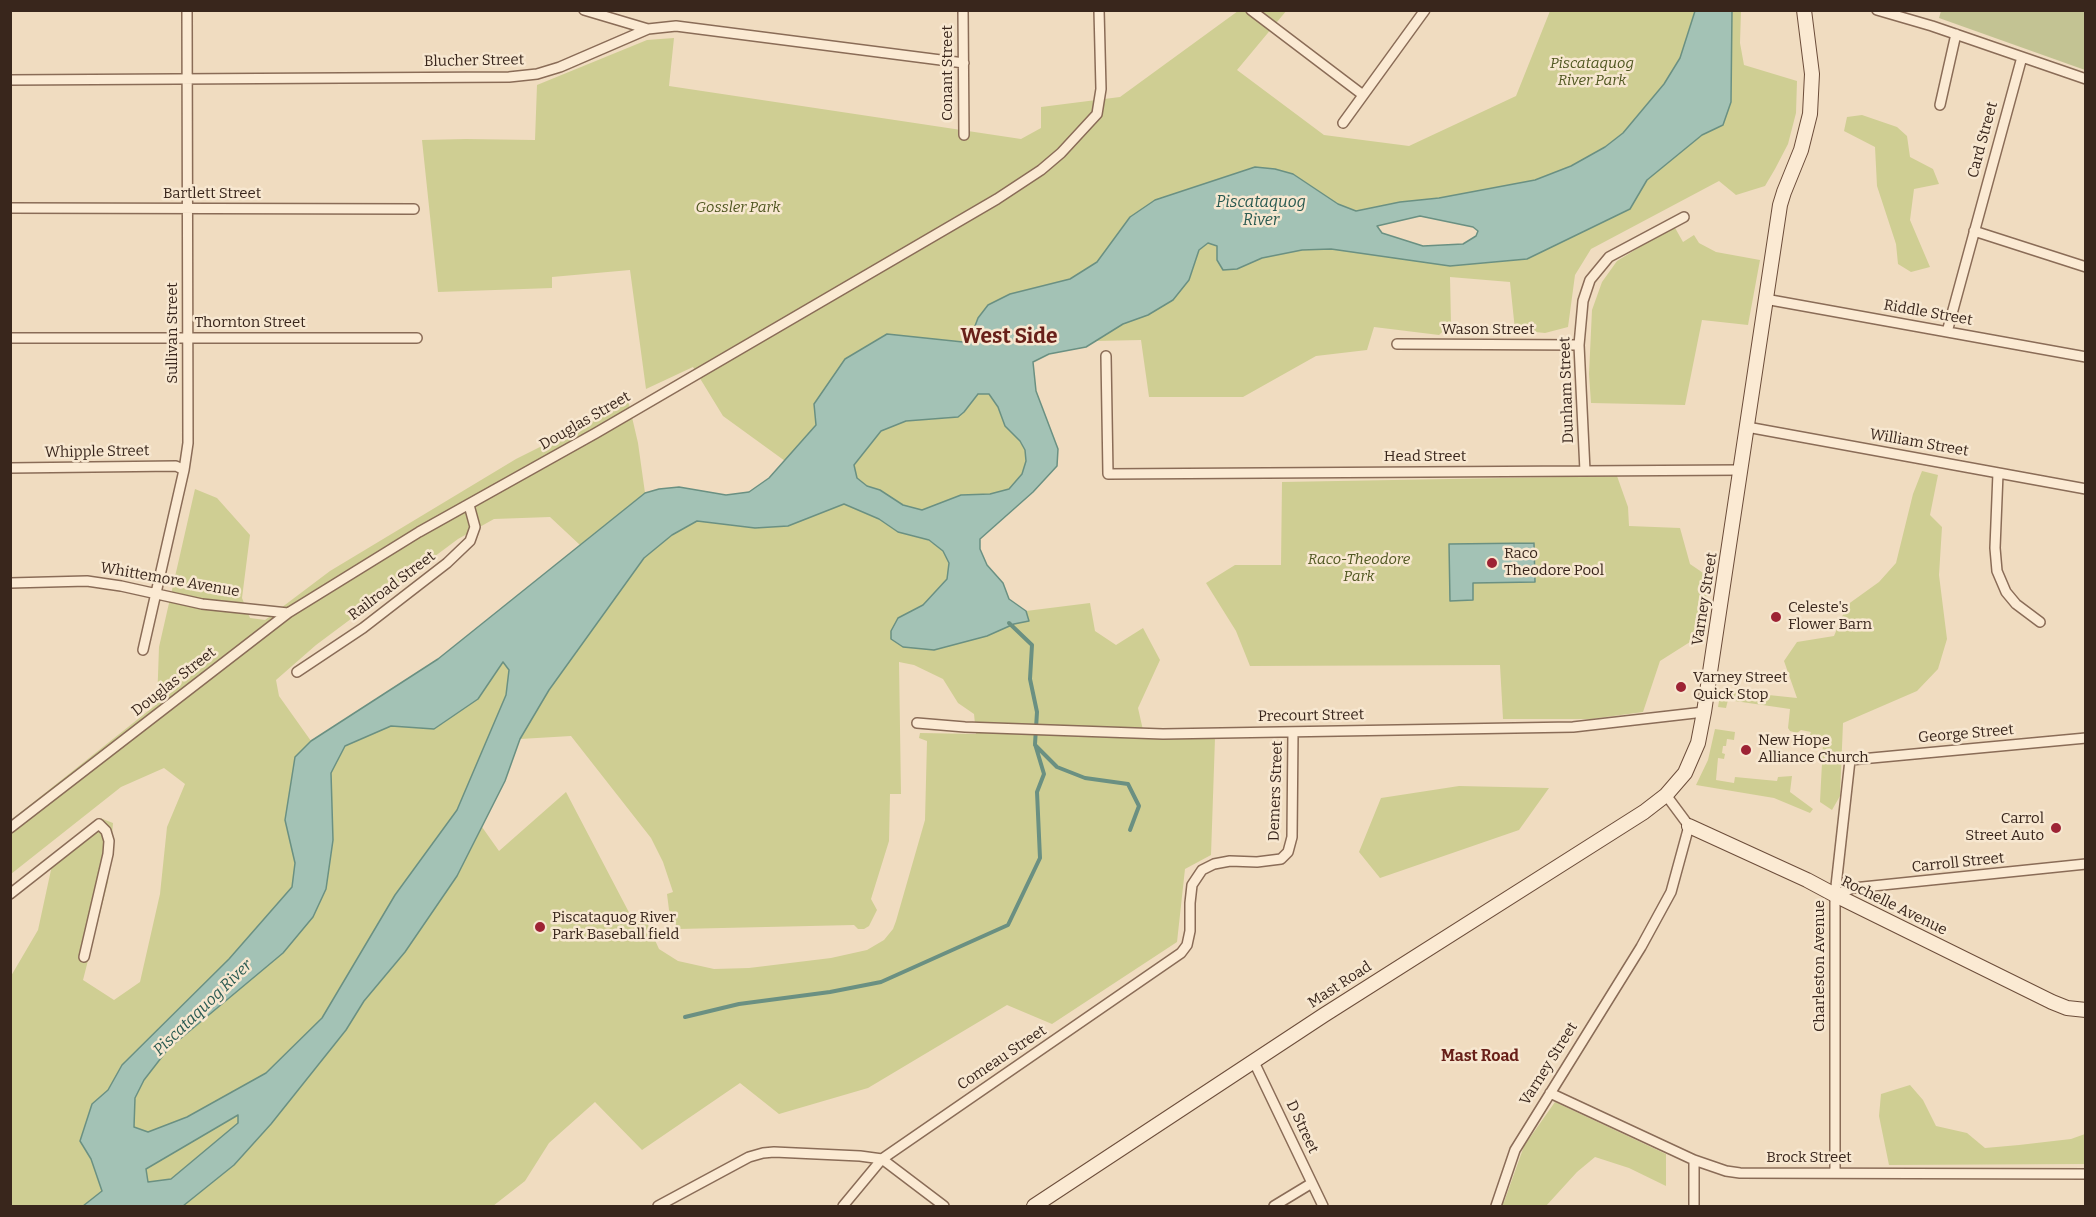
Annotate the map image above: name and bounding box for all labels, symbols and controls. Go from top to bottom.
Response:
street label: Conant Street [939,25,957,121]
street label: Blucher Street [424,51,524,71]
park label: Piscataquog River Park [1550,55,1634,90]
street label: Card Street [1964,100,2002,180]
street label: Bartlett Street [163,185,261,203]
water label: Piscataquog River [1216,193,1306,231]
park label: Gossler Park [695,199,781,217]
street label: Sullivan Street [164,282,182,384]
street label: Riddle Street [1882,296,1974,330]
street label: Thornton Street [194,314,306,332]
street label: Wason Street [1442,321,1534,339]
district label: West Side [960,324,1058,350]
street label: Dunham Street [1556,336,1578,444]
street label: Douglas Street [536,388,634,454]
street label: William Street [1868,425,1970,461]
street label: Whipple Street [44,442,150,462]
street label: Head Street [1384,448,1466,466]
place label: Raco Theodore Pool [1504,545,1604,580]
street label: Railroad Street [345,548,439,624]
park label: Raco-Theodore Park [1308,551,1410,586]
street label: Varney Street [1689,551,1721,647]
marker: Raco Theodore Pool [1485,556,1499,570]
street label: Whittemore Avenue [99,559,241,601]
place label: Celeste's Flower Barn [1788,599,1872,634]
marker: Celeste's Flower Barn [1769,610,1783,624]
street label: Douglas Street [128,644,220,720]
place label: Varney Street Quick Stop [1693,669,1787,704]
marker: Varney Street Quick Stop [1674,680,1688,694]
street label: Precourt Street [1258,706,1364,726]
street label: George Street [1917,721,2015,747]
place label: New Hope Alliance Church [1758,732,1869,767]
street label: Demers Street [1265,741,1287,841]
marker: New Hope Alliance Church [1739,743,1753,757]
place label: Carrol Street Auto [1965,810,2044,845]
marker: Carrol Street Auto [2049,821,2063,835]
street label: Carroll Street [1911,849,2005,877]
street label: Rochelle Avenue [1838,873,1950,939]
street label: Charleston Avenue [1811,900,1829,1032]
place label: Piscataquog River Park Baseball field [552,909,679,944]
marker: Piscataquog River Park Baseball field [533,920,547,934]
water label: Piscataquog River [150,956,256,1060]
street label: Mast Road [1305,958,1375,1012]
street label: Varney Street [1516,1019,1582,1109]
street label: Comeau Street [954,1022,1050,1094]
district label: Mast Road [1441,1047,1519,1067]
street label: D Street [1282,1098,1322,1156]
street label: Brock Street [1766,1149,1852,1167]

